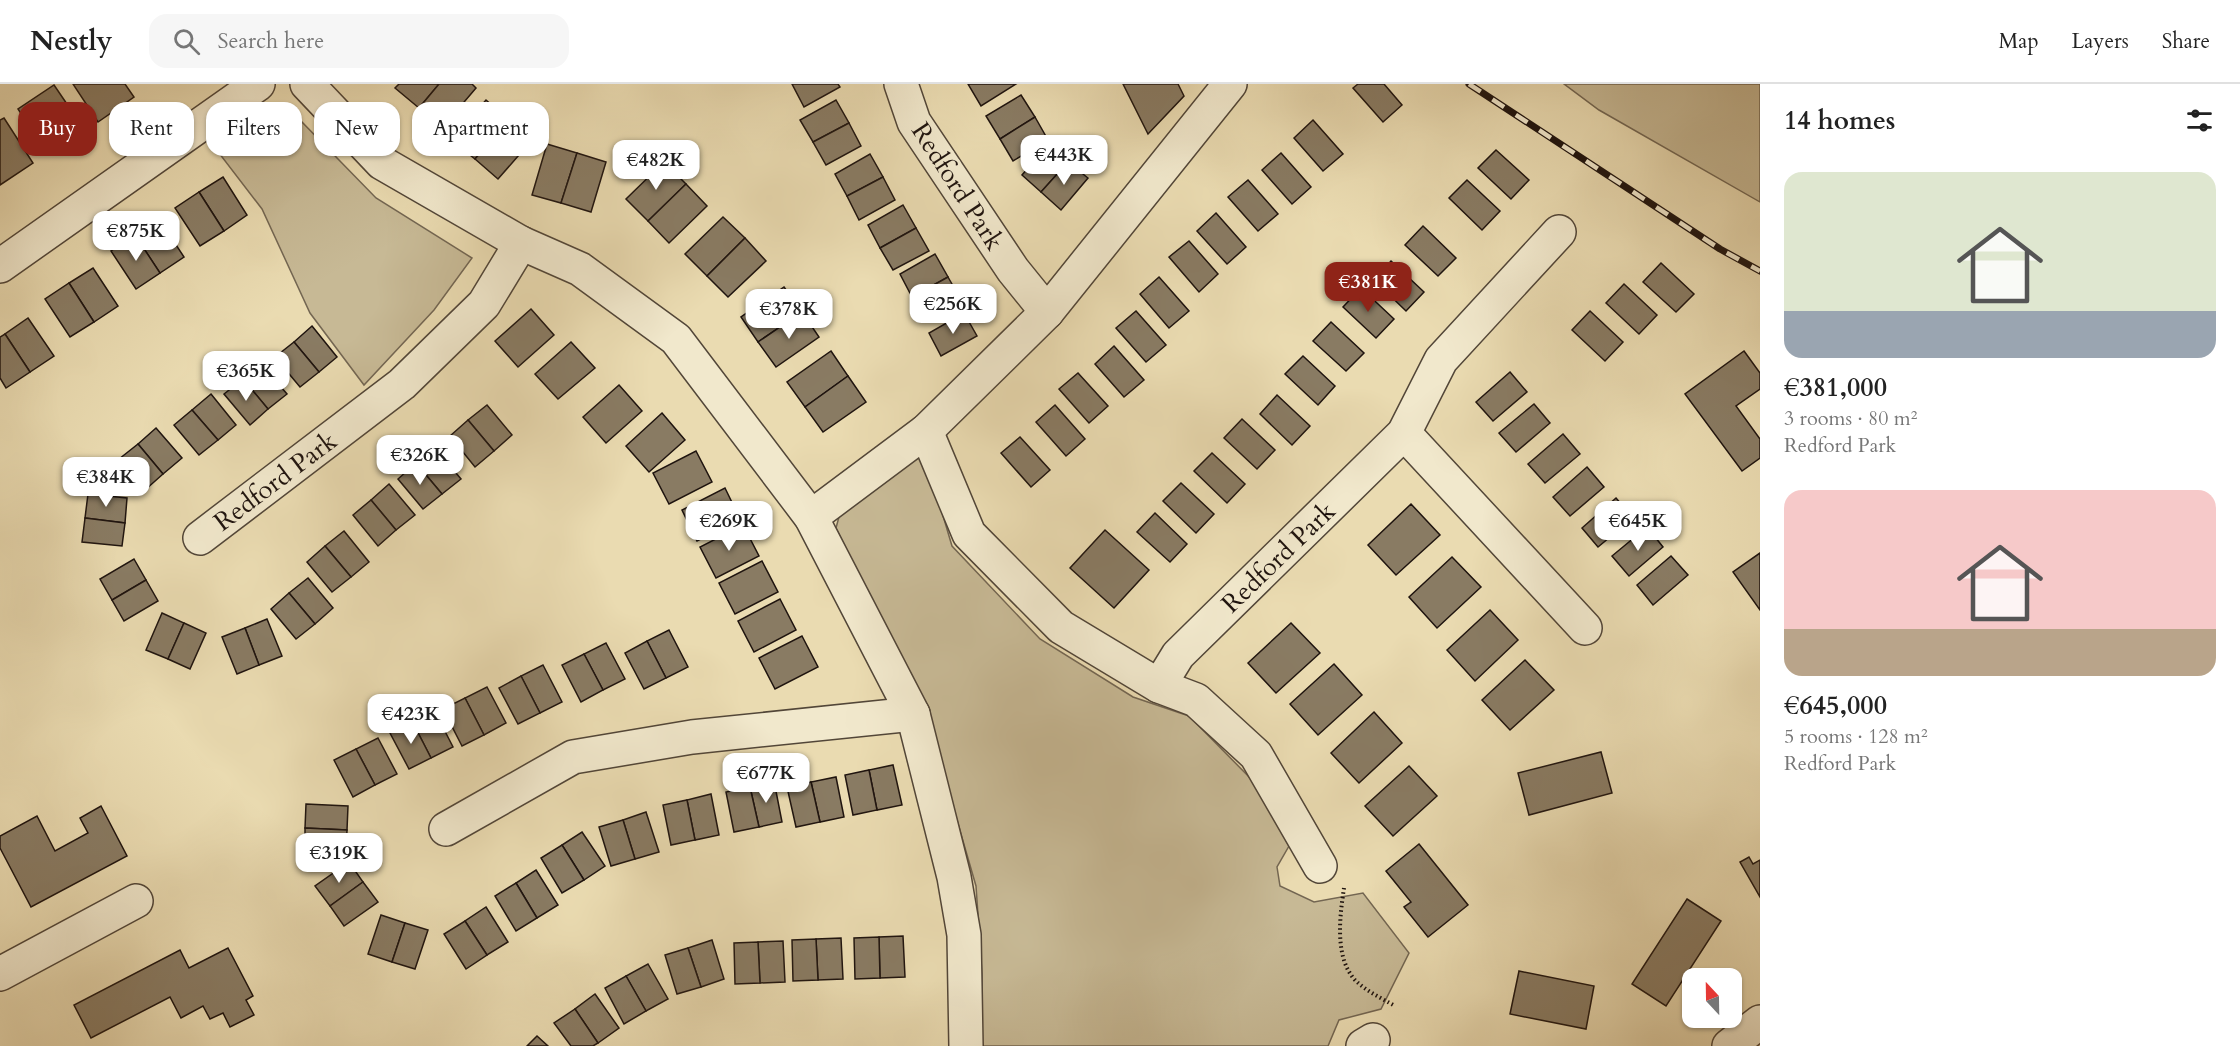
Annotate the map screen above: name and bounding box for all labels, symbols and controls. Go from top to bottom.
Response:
search box [149,14,569,68]
text: Nestly [30,22,113,60]
icon: search [170,25,203,58]
text: Search here [218,26,324,56]
text: Map [1999,27,2039,56]
text: Layers [2072,27,2129,56]
text: Share [2162,27,2210,56]
chip: Buy [18,102,97,156]
chip: Rent [109,102,194,156]
chip: Filters [206,102,302,156]
chip: New [314,102,400,156]
chip: Apartment [412,102,549,156]
text: 14 homes [1784,103,1895,138]
icon: filters [2183,104,2216,137]
street label: Redford Park [903,116,1012,257]
pin: €443K [1022,135,1106,186]
pin: €482K [614,140,698,191]
text: €443K [1035,141,1093,168]
text: €482K [627,146,685,173]
pin: €875K [94,211,178,262]
icon: home [1946,211,2054,319]
text: €875K [107,217,165,244]
pin: €381K [1326,262,1410,313]
text: €381K [1339,268,1397,295]
pin: €256K [911,284,995,335]
pin: €378K [747,289,831,340]
text: €256K [924,290,982,317]
text: €378K [760,295,818,322]
pin: €365K [204,351,288,402]
text: €365K [217,357,275,384]
text: €381,000 [1784,370,1887,405]
text: 3 rooms · 80 m² [1784,405,1917,432]
street label: Redford Park [206,423,344,539]
text: Redford Park [1784,432,1896,459]
pin: €326K [378,435,462,486]
text: €326K [391,441,449,468]
pin: €384K [64,457,148,508]
text: €384K [77,463,135,490]
street label: Redford Park [1214,494,1343,621]
pin: €269K [687,501,771,552]
pin: €645K [1596,501,1680,552]
text: €269K [700,507,758,534]
text: €645K [1609,507,1667,534]
icon: home [1946,529,2054,637]
text: €645,000 [1784,688,1887,723]
pin: €423K [369,694,453,745]
text: €423K [382,700,440,727]
text: 5 rooms · 128 m² [1784,723,1928,750]
text: Redford Park [1784,750,1896,777]
pin: €677K [724,753,808,804]
text: €677K [737,759,795,786]
pin: €319K [297,833,381,884]
text: €319K [310,839,368,866]
north arrow [1682,968,1742,1028]
map controls [1682,968,1742,1028]

